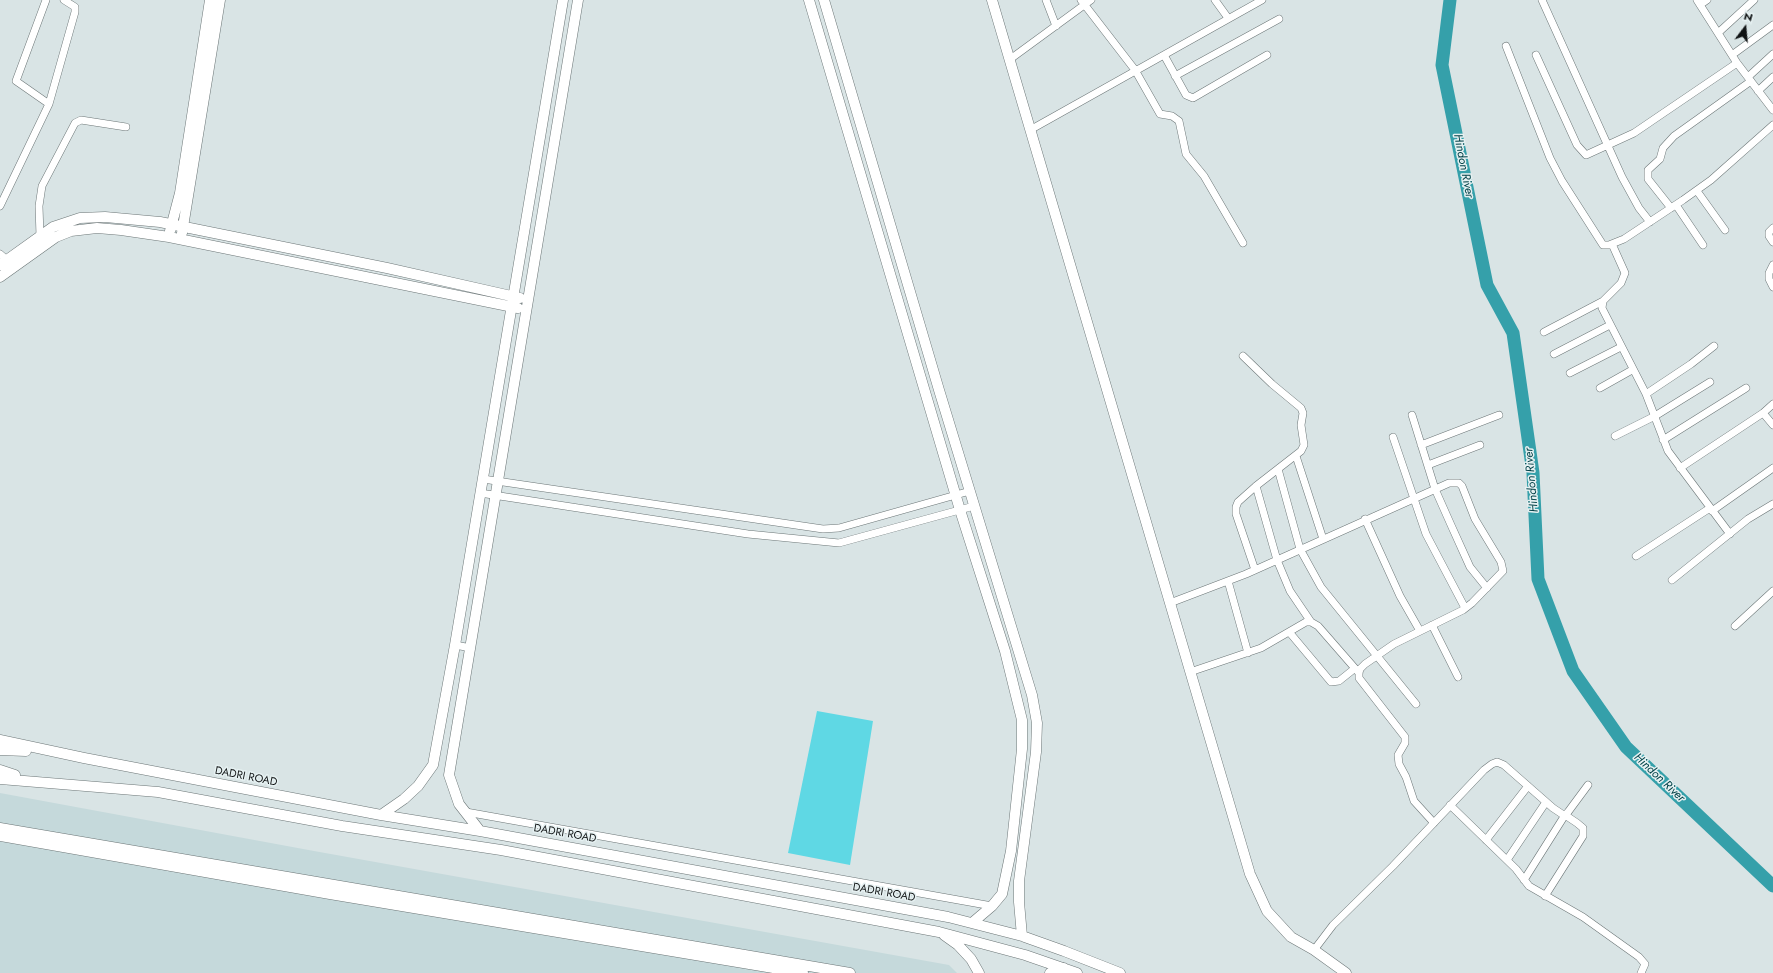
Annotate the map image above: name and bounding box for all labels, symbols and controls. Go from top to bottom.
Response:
north arrow [1725,8,1765,48]
text: N [1742,8,1755,25]
water label: Hindon River [1450,133,1476,199]
water label: Hindon River [1522,447,1542,513]
water label: Hindon River [1630,751,1688,805]
street label: DADRI ROAD [214,764,278,790]
street label: DADRI ROAD [533,822,597,846]
street label: DADRI ROAD [852,881,916,905]

